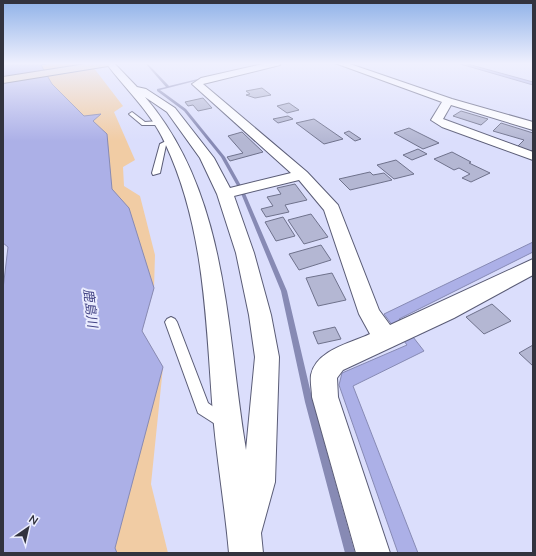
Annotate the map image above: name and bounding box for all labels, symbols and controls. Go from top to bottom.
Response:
water label: 鹿島川 [79,288,102,331]
north arrow [8,508,48,548]
text: N [26,512,41,529]

